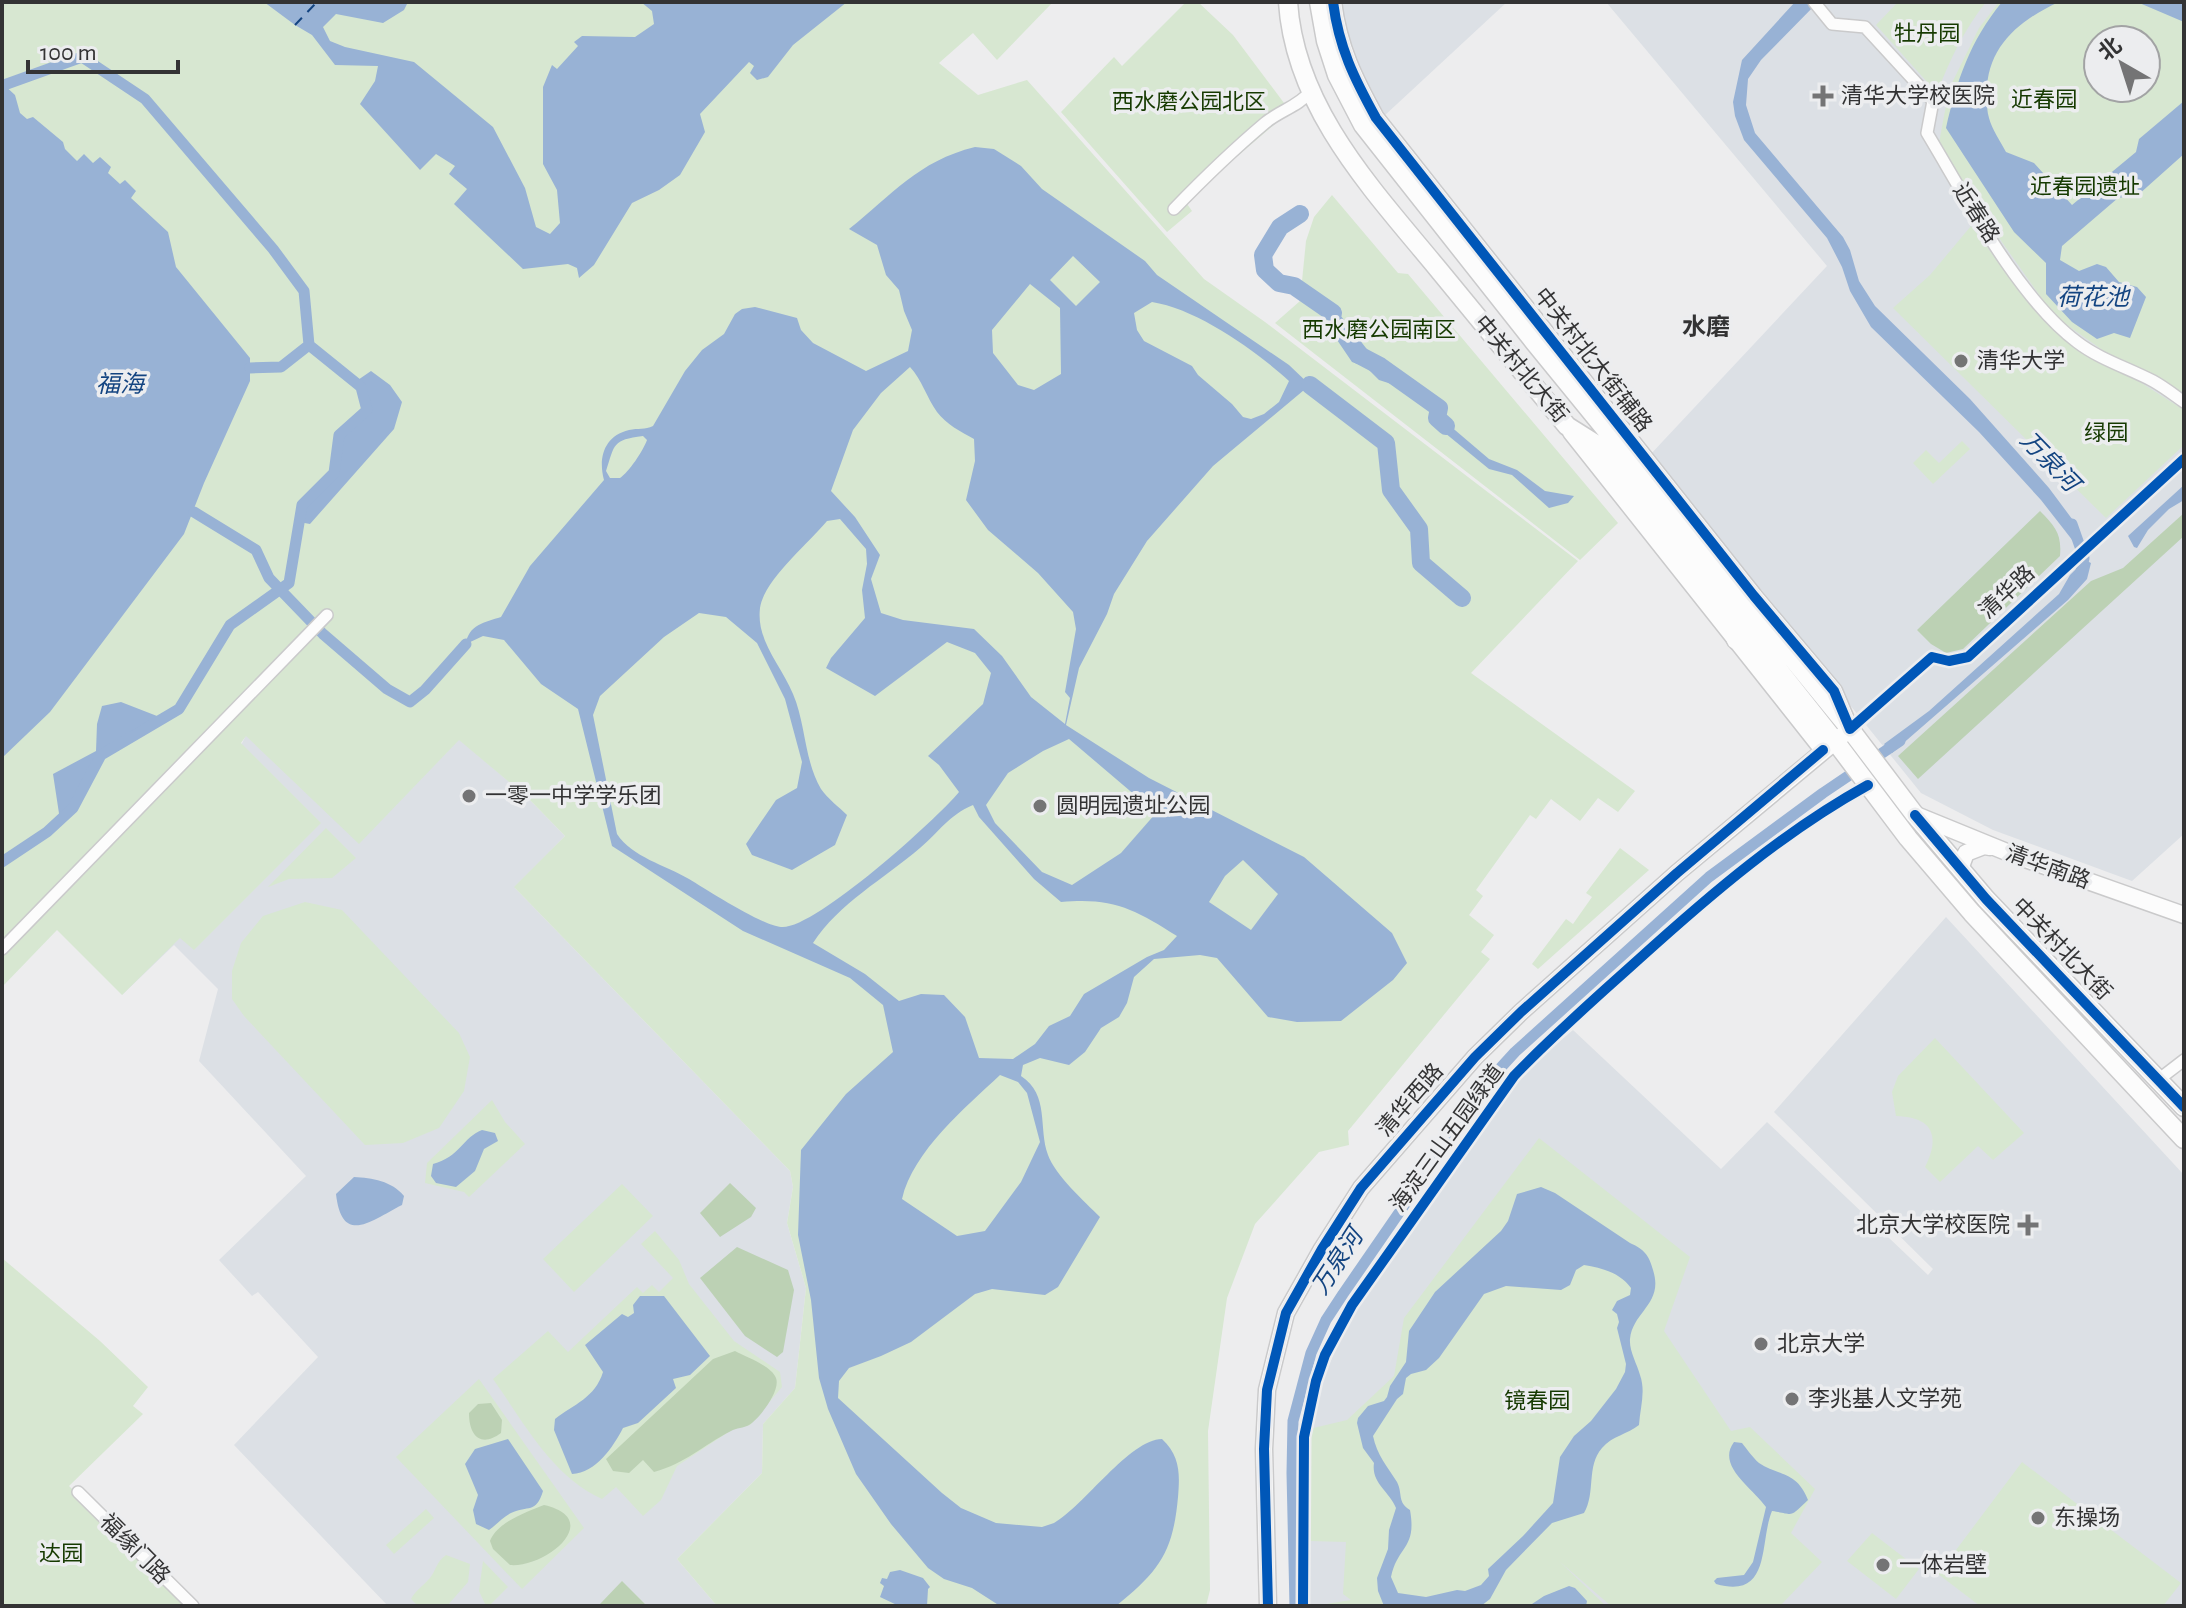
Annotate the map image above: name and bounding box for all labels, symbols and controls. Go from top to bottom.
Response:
park label: 牡丹园 [1894,22,1960,45]
scale bar [28,24,178,74]
north arrow [2082,24,2162,104]
text: 北 [2094,33,2126,65]
text: 100 m [40,41,97,65]
place label: 清华大学校医院 [1841,84,1995,107]
marker: 清华大学校医院 [1812,85,1834,107]
park label: 近春园 [2011,88,2077,111]
park label: 西水磨公园北区 [1112,90,1266,113]
park label: 近春园遗址 [2030,175,2140,198]
street label: 近春路 [1949,179,2004,247]
street label: 中关村北大街辅路 [1530,283,1657,436]
water label: 荷花池 [2057,284,2131,310]
street label: 中关村北大街 [1470,311,1573,427]
district label: 水磨 [1682,314,1730,340]
park label: 西水磨公园南区 [1302,318,1456,341]
place label: 清华大学 [1977,349,2065,372]
marker: 清华大学 [1952,352,1970,370]
water label: 福海 [96,371,147,397]
park label: 绿园 [2084,421,2128,444]
water label: 万泉河 [2015,426,2087,499]
street label: 清华路 [1975,561,2039,623]
place label: 一零一中学学乐团 [485,784,661,807]
marker: 一零一中学学乐团 [460,787,478,805]
place label: 圆明园遗址公园 [1056,794,1210,817]
marker: 圆明园遗址公园 [1031,797,1049,815]
street label: 清华南路 [2003,841,2093,892]
street label: 中关村北大街 [2008,893,2116,1004]
street label: 清华西路 [1372,1059,1447,1140]
street label: 海淀三山五园绿道 [1386,1060,1508,1216]
place label: 北京大学校医院 [1856,1213,2010,1236]
marker: 北京大学校医院 [2017,1214,2039,1236]
water label: 万泉河 [1307,1221,1370,1299]
place label: 北京大学 [1777,1332,1865,1355]
marker: 北京大学 [1752,1335,1770,1353]
place label: 李兆基人文学苑 [1808,1387,1962,1410]
park label: 镜春园 [1504,1389,1570,1412]
marker: 李兆基人文学苑 [1783,1390,1801,1408]
place label: 东操场 [2054,1506,2120,1529]
street label: 福缘门路 [96,1509,175,1588]
marker: 东操场 [2029,1509,2047,1527]
park label: 达园 [39,1542,83,1565]
place label: 一体岩壁 [1899,1553,1987,1576]
marker: 一体岩壁 [1874,1556,1892,1574]

